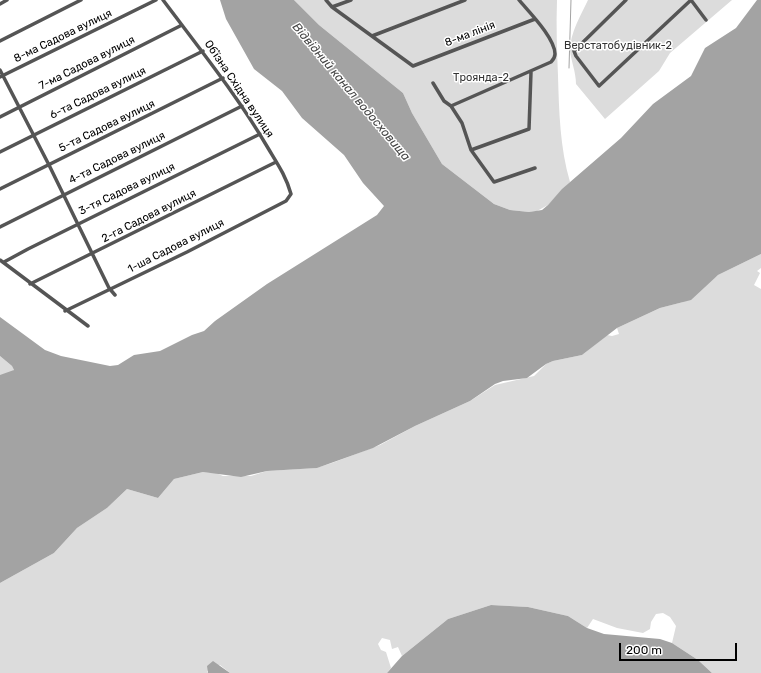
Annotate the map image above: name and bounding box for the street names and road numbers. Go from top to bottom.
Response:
street label: 8-ма Садова вулиця [12,6,114,66]
street label: 8-ма лінія [443,18,497,50]
street label: 7-ма Садова вулиця [37,33,137,93]
street label: Обʼїзна Східна вулиця [201,38,277,140]
street label: 6-та Садова вулиця [48,64,148,122]
street label: 5-та Садова вулиця [57,97,157,155]
street label: 4-та Садова вулиця [67,129,167,187]
street label: 3-тя Садова вулиця [77,160,177,218]
street label: 2-га Садова вулиця [100,187,198,245]
street label: 1-ша Садова вулиця [126,216,226,276]

